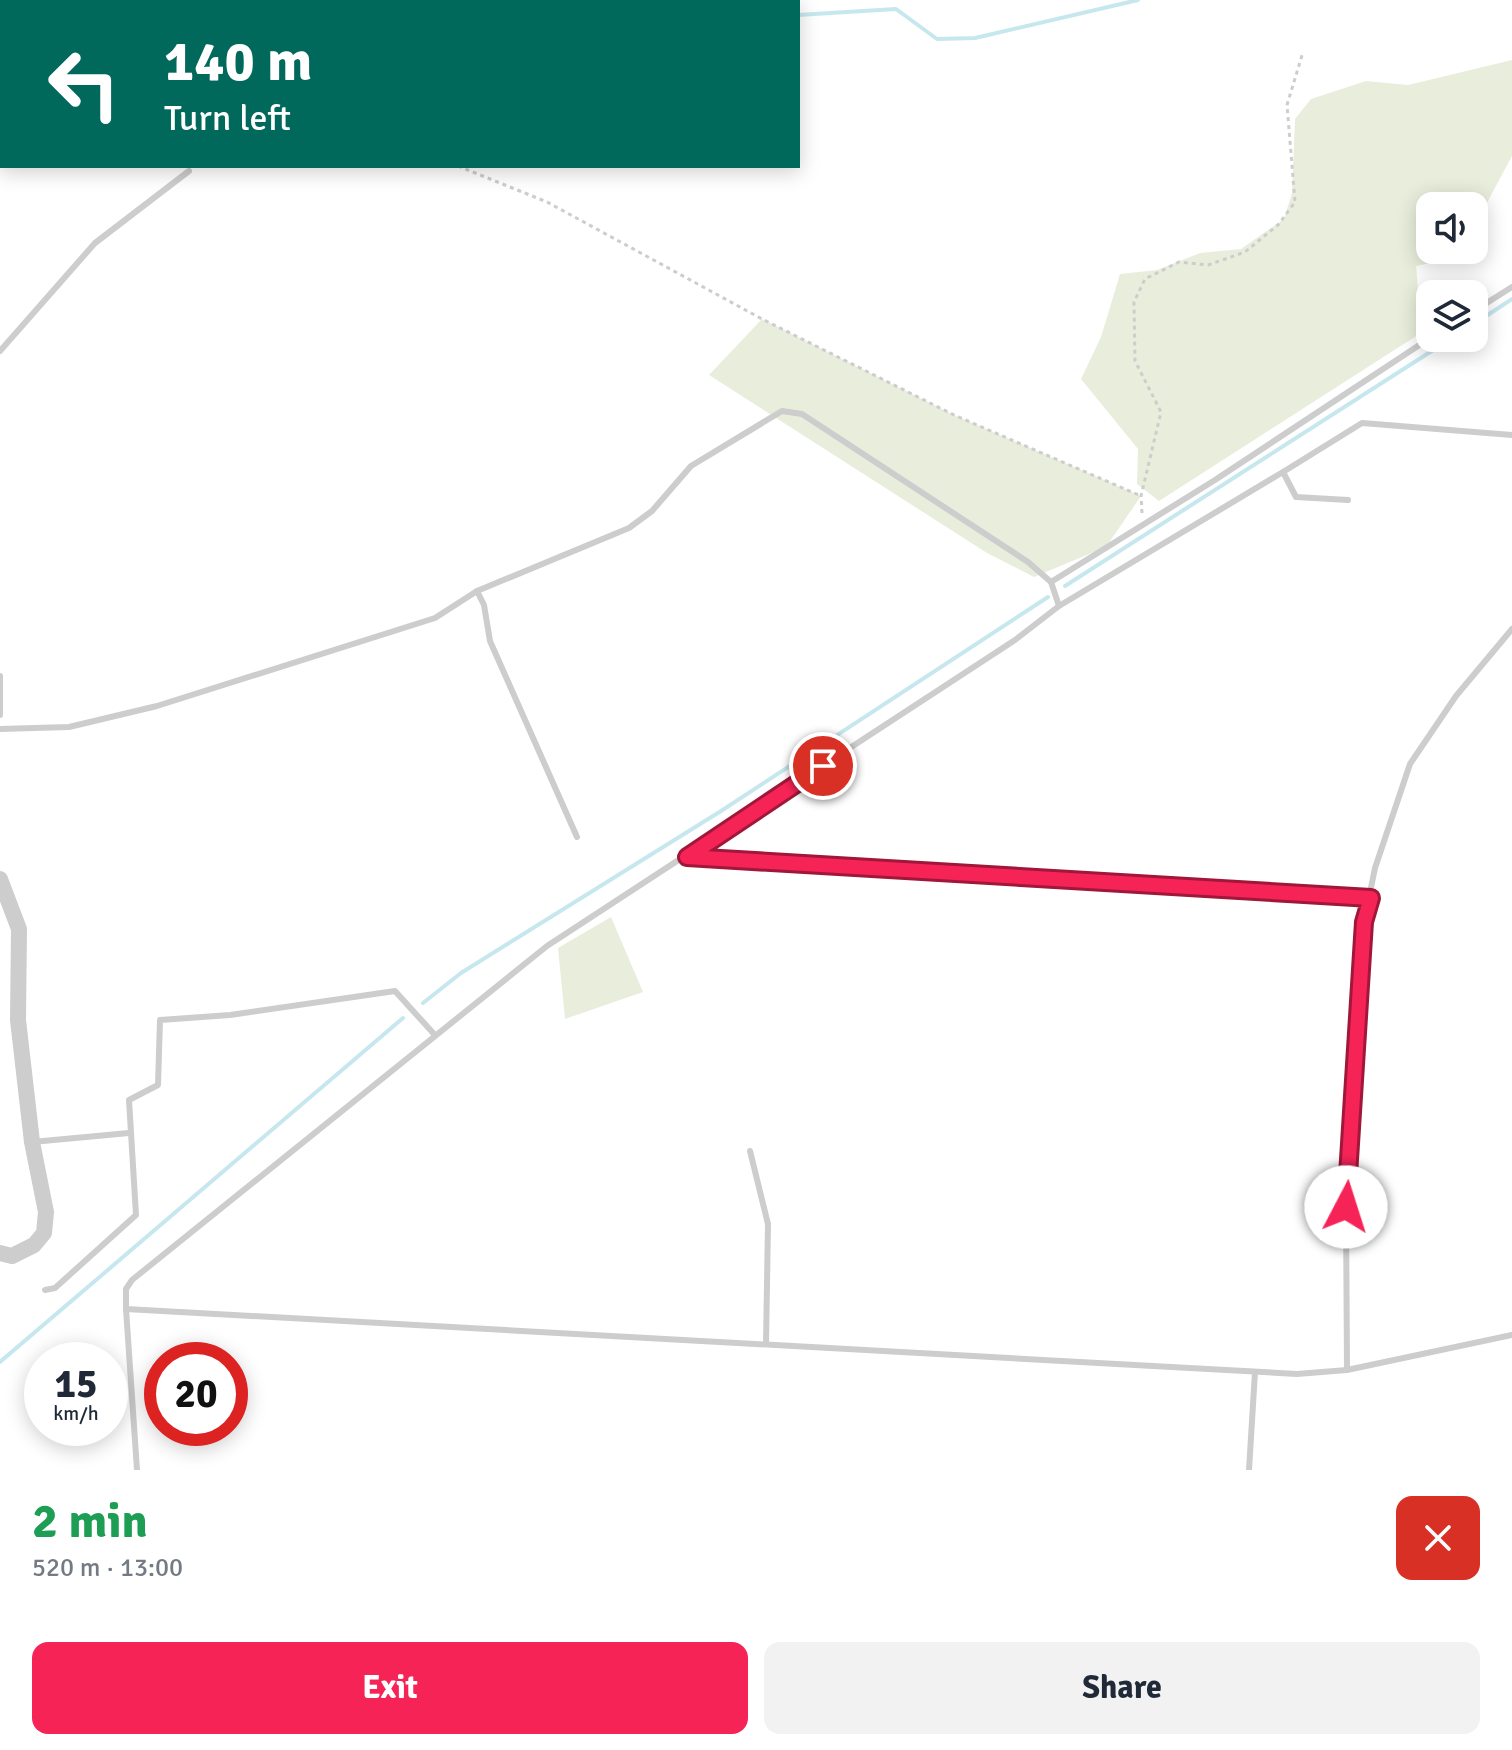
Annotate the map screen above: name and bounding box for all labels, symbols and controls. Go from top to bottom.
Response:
text: 140 m [164,27,312,96]
icon: left [32,32,136,136]
text: Turn left [164,96,291,141]
map controls [1416,192,1488,352]
button: sound [1416,192,1488,264]
button: layers [1416,280,1488,352]
pin [789,732,857,800]
icon: arrive [801,744,845,788]
position arrow [1304,1165,1388,1249]
speed limit sign: 20 [144,1342,248,1446]
text: 15 [54,1359,98,1409]
text: km/h [53,1401,99,1426]
text: 2 min [32,1492,148,1551]
button: close [1396,1496,1480,1580]
text: 520 m · 13:00 [32,1552,183,1584]
button: Exit [32,1642,748,1734]
button: Share [764,1642,1480,1734]

